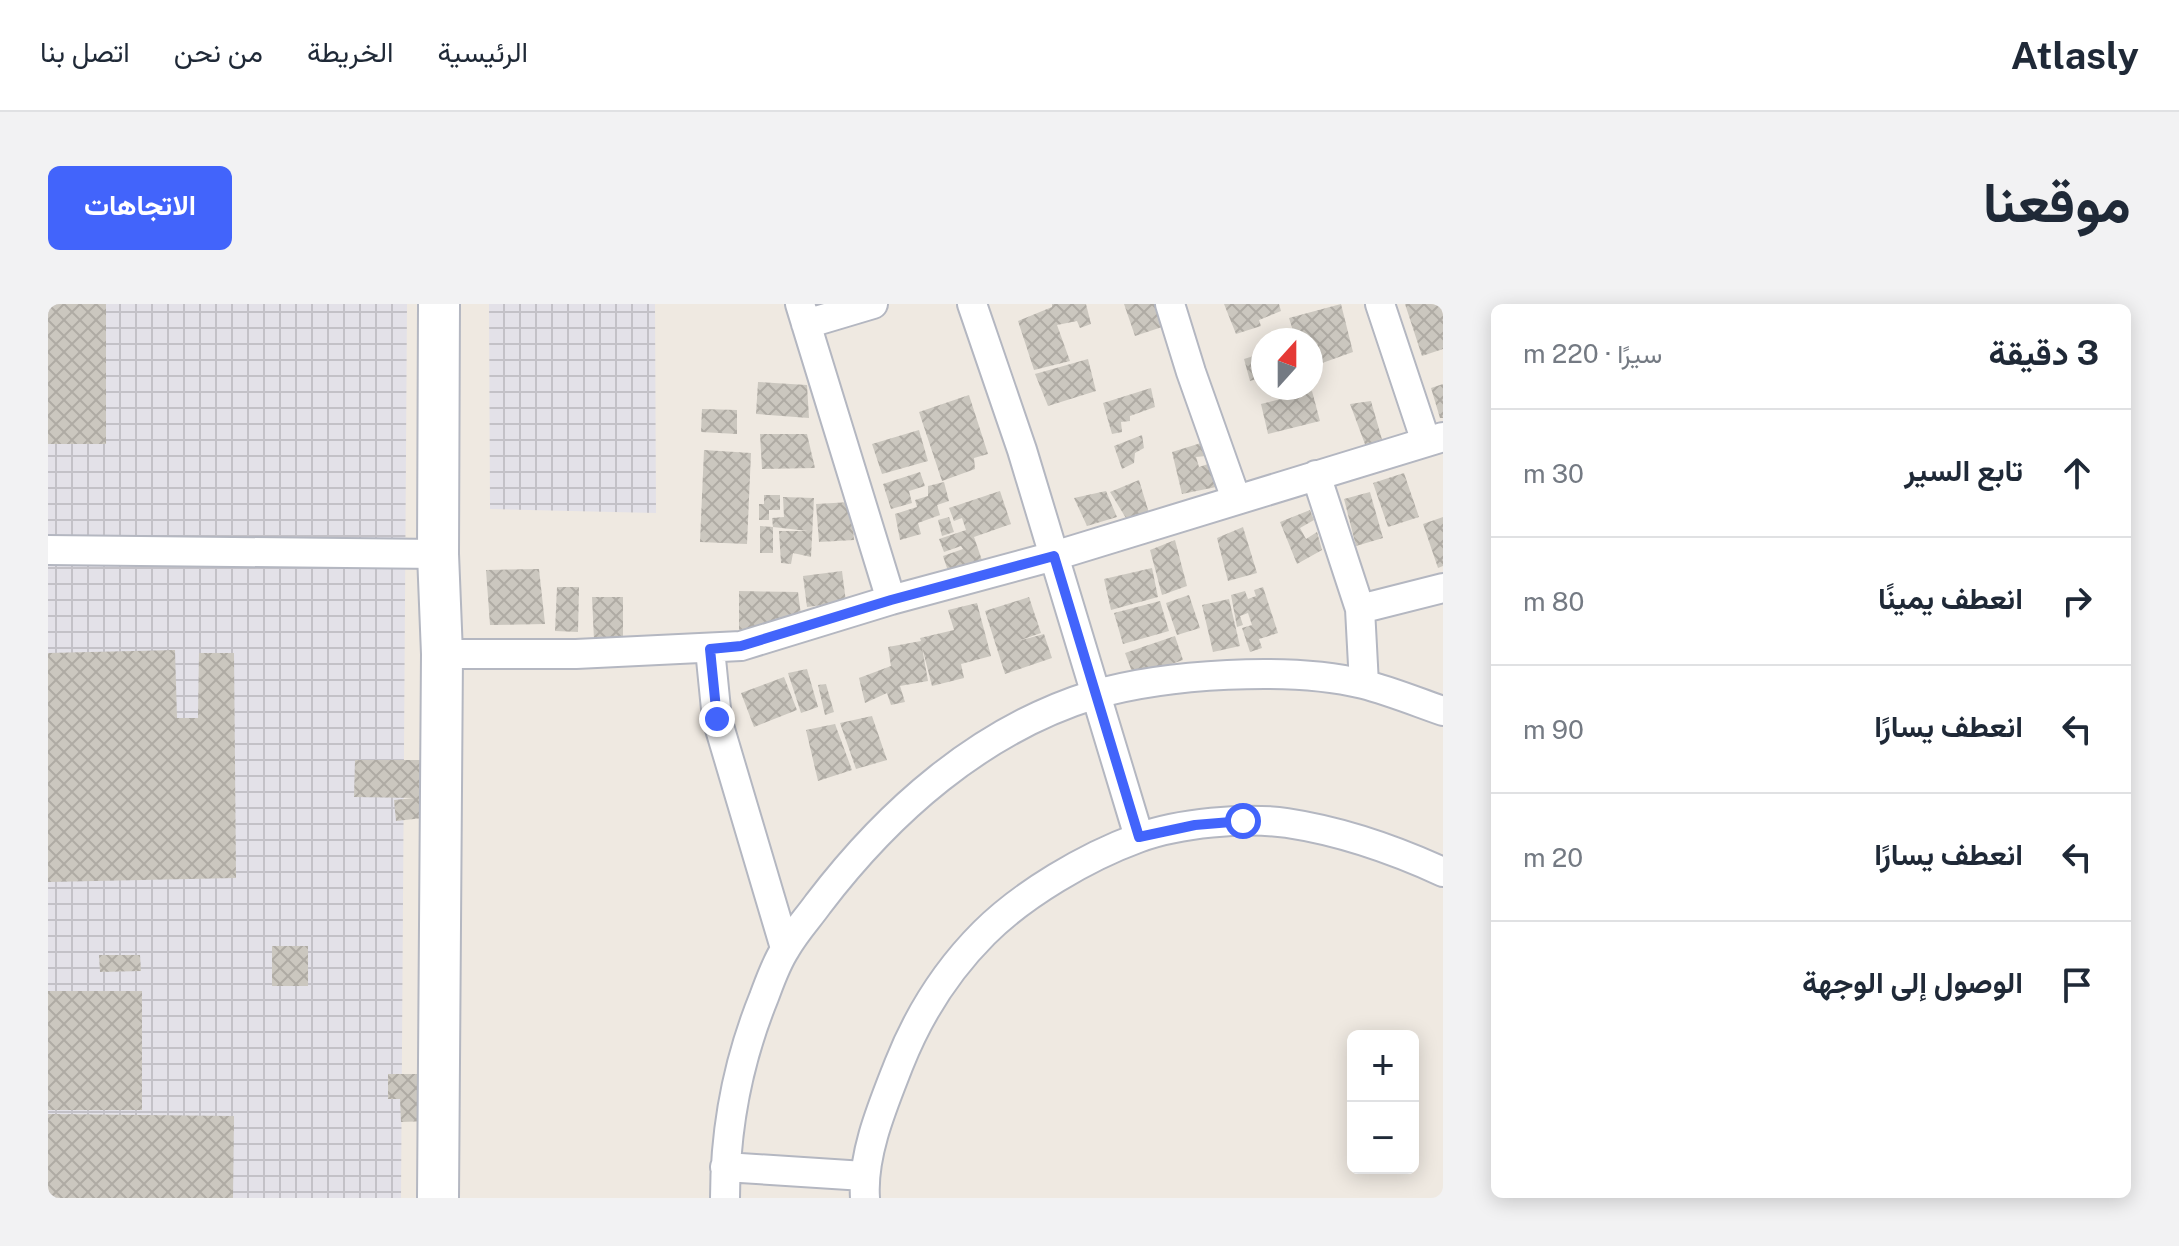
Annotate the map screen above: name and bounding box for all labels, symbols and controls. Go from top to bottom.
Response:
text: Atlasly [2011,33,2139,78]
text: اتصل بنا [40,35,130,68]
text: من نحن [174,35,263,68]
text: الخريطة [307,35,394,68]
text: الرئيسية [438,35,528,68]
button: الاتجاهات [48,166,232,250]
text: موقعنا [1983,169,2131,235]
north arrow [1251,328,1323,400]
text: 3 دقيقة [1989,333,2099,373]
text: سيرًا · 220 m [1523,338,1662,369]
icon: ahead [2055,451,2099,495]
text: تابع السير [1904,452,2023,488]
text: 30 m [1523,458,1584,489]
icon: right [2055,579,2099,623]
text: انعطف يمينًا [1878,580,2023,616]
text: 80 m [1523,586,1584,617]
route end [699,701,735,737]
icon: left [2055,707,2099,751]
text: انعطف يسارًا [1874,708,2023,744]
text: 90 m [1523,714,1584,745]
route start [1225,803,1261,839]
icon: left [2055,835,2099,879]
text: انعطف يسارًا [1874,836,2023,872]
text: 20 m [1523,842,1583,873]
icon: arrive [2055,963,2099,1007]
text: الوصول إلى الوجهة [1802,964,2023,1000]
map controls [1347,1030,1419,1174]
button: + [1347,1030,1419,1102]
button: − [1347,1102,1419,1174]

